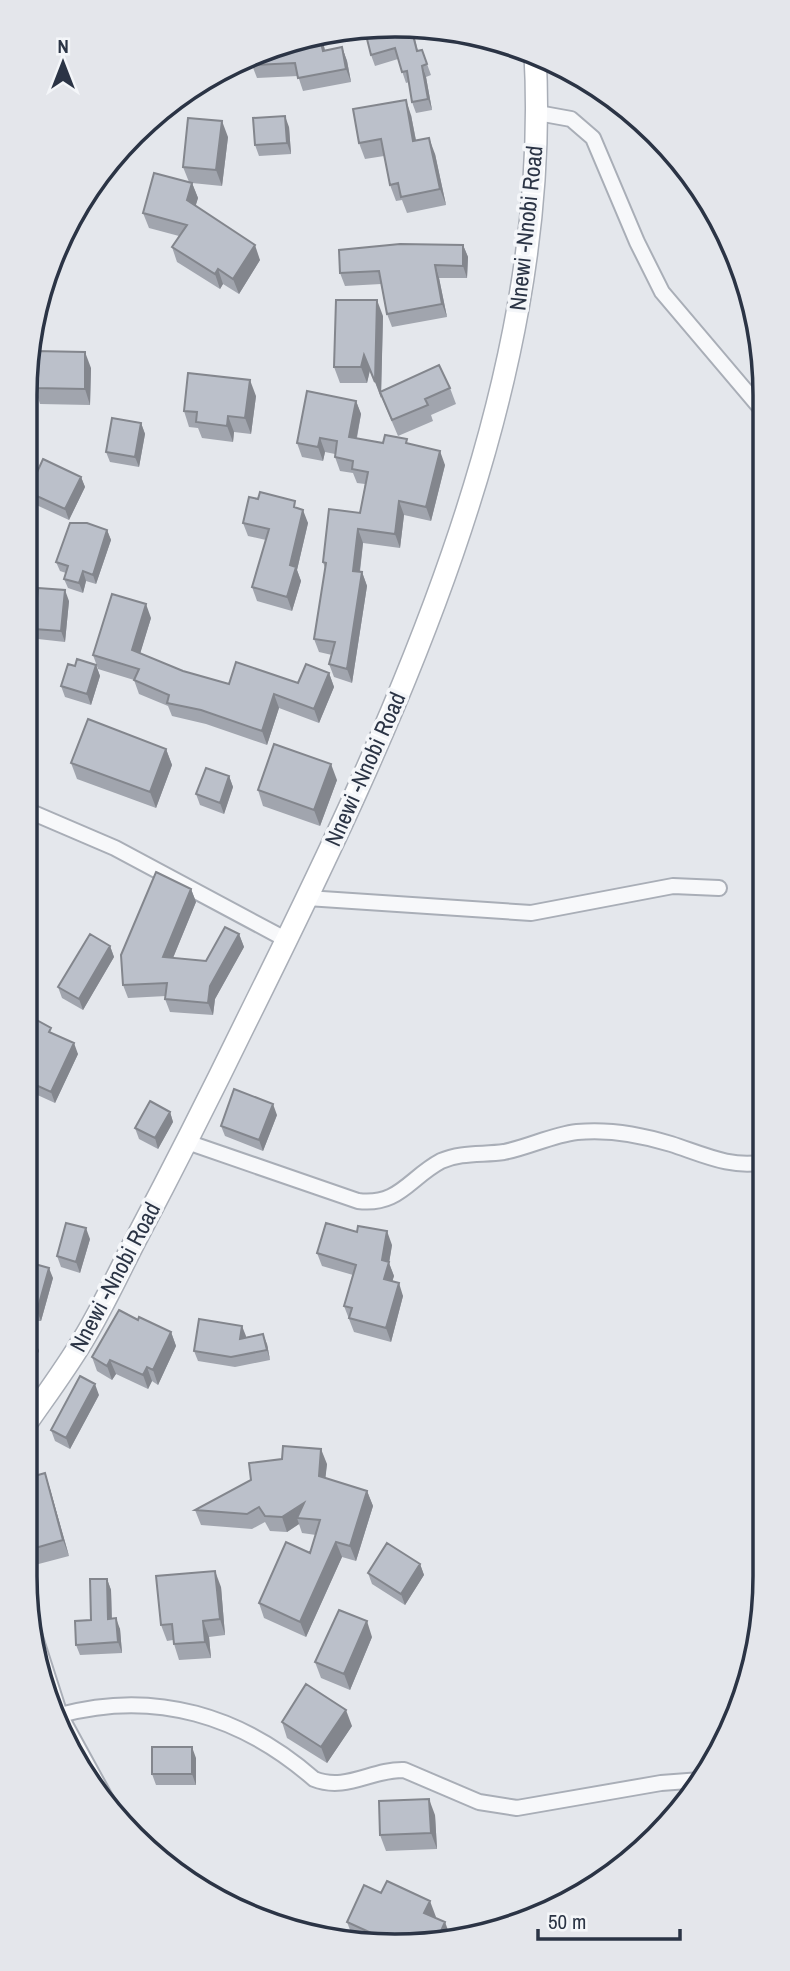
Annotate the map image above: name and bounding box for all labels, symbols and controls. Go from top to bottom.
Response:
north arrow [28,28,98,98]
text: N [57,33,69,59]
street label: Nnewi -Nnobi Road [501,144,550,312]
street label: Nnewi -Nnobi Road [317,687,412,851]
street label: Nnewi -Nnobi Road [62,1196,167,1357]
scale bar [538,1898,680,1942]
text: 50 m [548,1907,586,1936]

